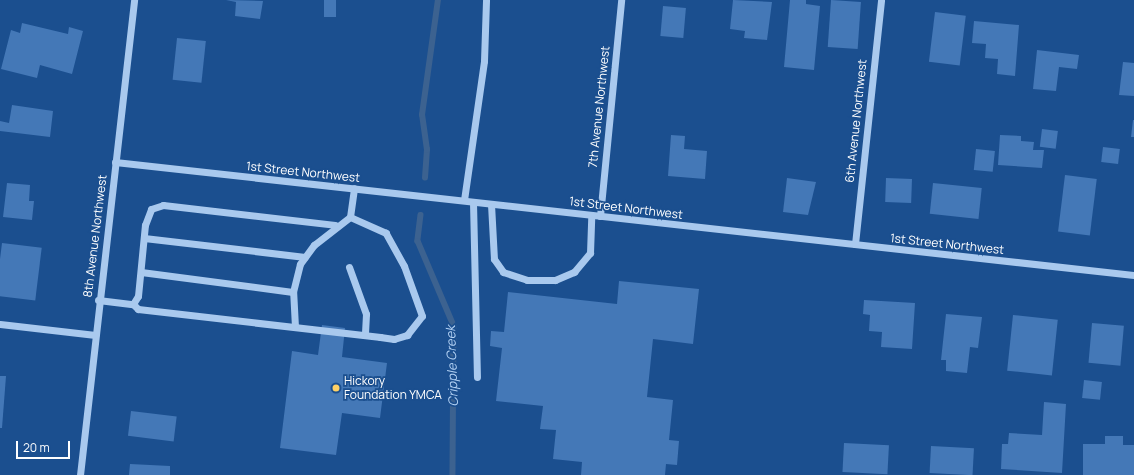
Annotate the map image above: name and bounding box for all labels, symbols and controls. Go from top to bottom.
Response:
street label: 7th Avenue Northwest [585,45,613,169]
street label: 6th Avenue Northwest [842,59,870,183]
street label: 1st Street Northwest [245,159,361,185]
street label: 8th Avenue Northwest [80,174,110,298]
street label: 1st Street Northwest [568,194,684,222]
street label: 1st Street Northwest [889,231,1005,257]
water label: Cripple Creek [443,325,461,407]
place label: Hickory Foundation YMCA [344,374,442,402]
marker: Hickory Foundation YMCA [331,383,341,393]
scale bar [18,433,72,459]
text: 20 m [23,439,50,456]

